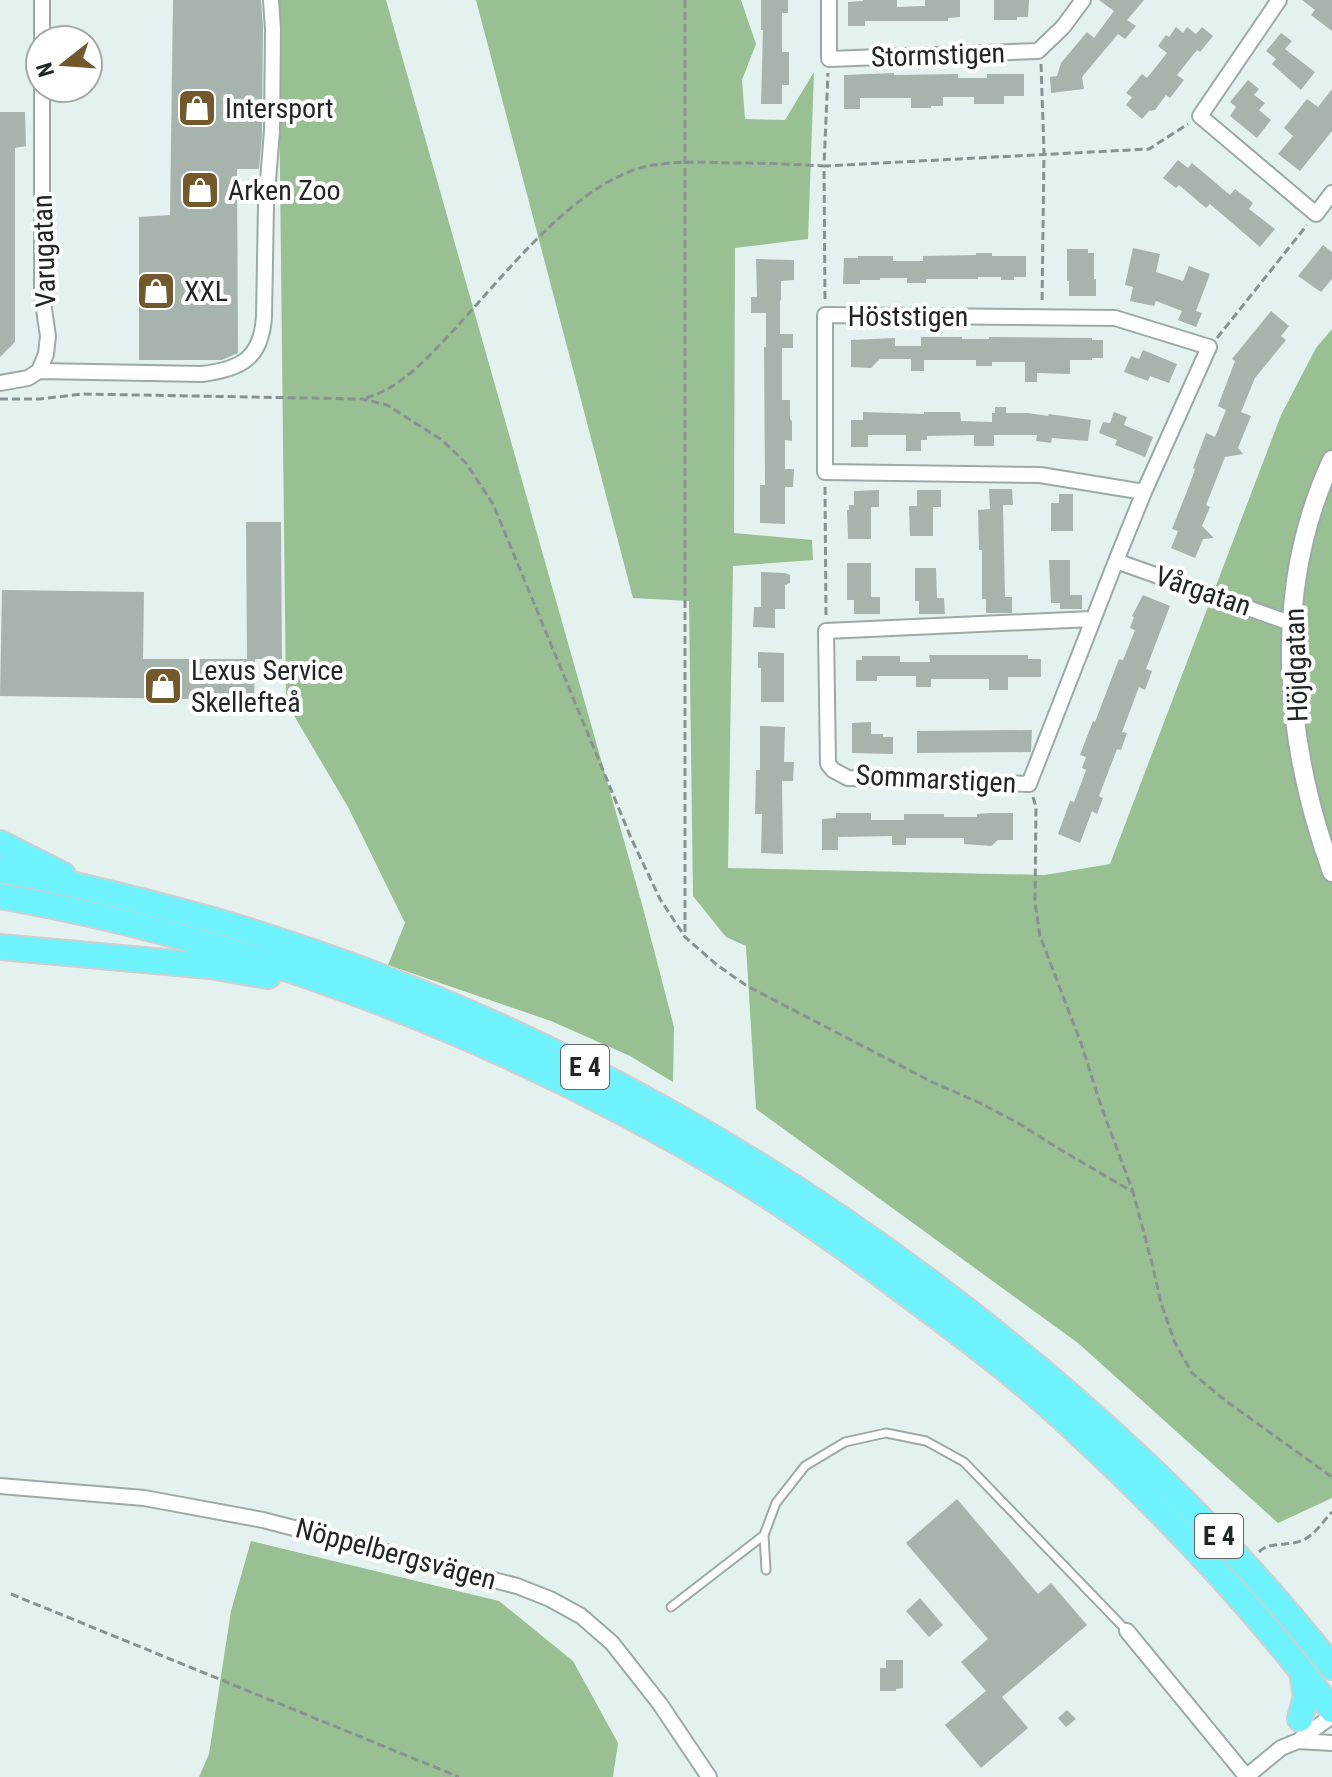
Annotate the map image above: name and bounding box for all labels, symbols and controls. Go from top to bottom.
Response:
north arrow [24,24,104,104]
street label: Stormstigen [870,36,1006,74]
text: N [31,60,59,80]
shop icon: Intersport [176,87,218,129]
place label: Intersport [225,92,334,125]
shop icon: Arken Zoo [179,169,221,211]
place label: Arken Zoo [228,174,341,207]
street label: Varugatan [26,194,62,308]
shop icon: XXL [135,270,177,312]
place label: XXL [184,275,228,308]
street label: Höststigen [848,300,968,333]
street label: Vårgatan [1151,559,1255,623]
street label: Höjdgatan [1278,607,1314,723]
place label: Lexus Service Skellefteå [191,654,343,719]
shop icon: Lexus Service Skellefteå [142,665,184,707]
street label: Sommarstigen [855,758,1017,800]
road number: E 4 [561,1045,609,1089]
street label: Nöppelbergsvägen [292,1511,500,1597]
road number: E 4 [1195,1514,1243,1558]

